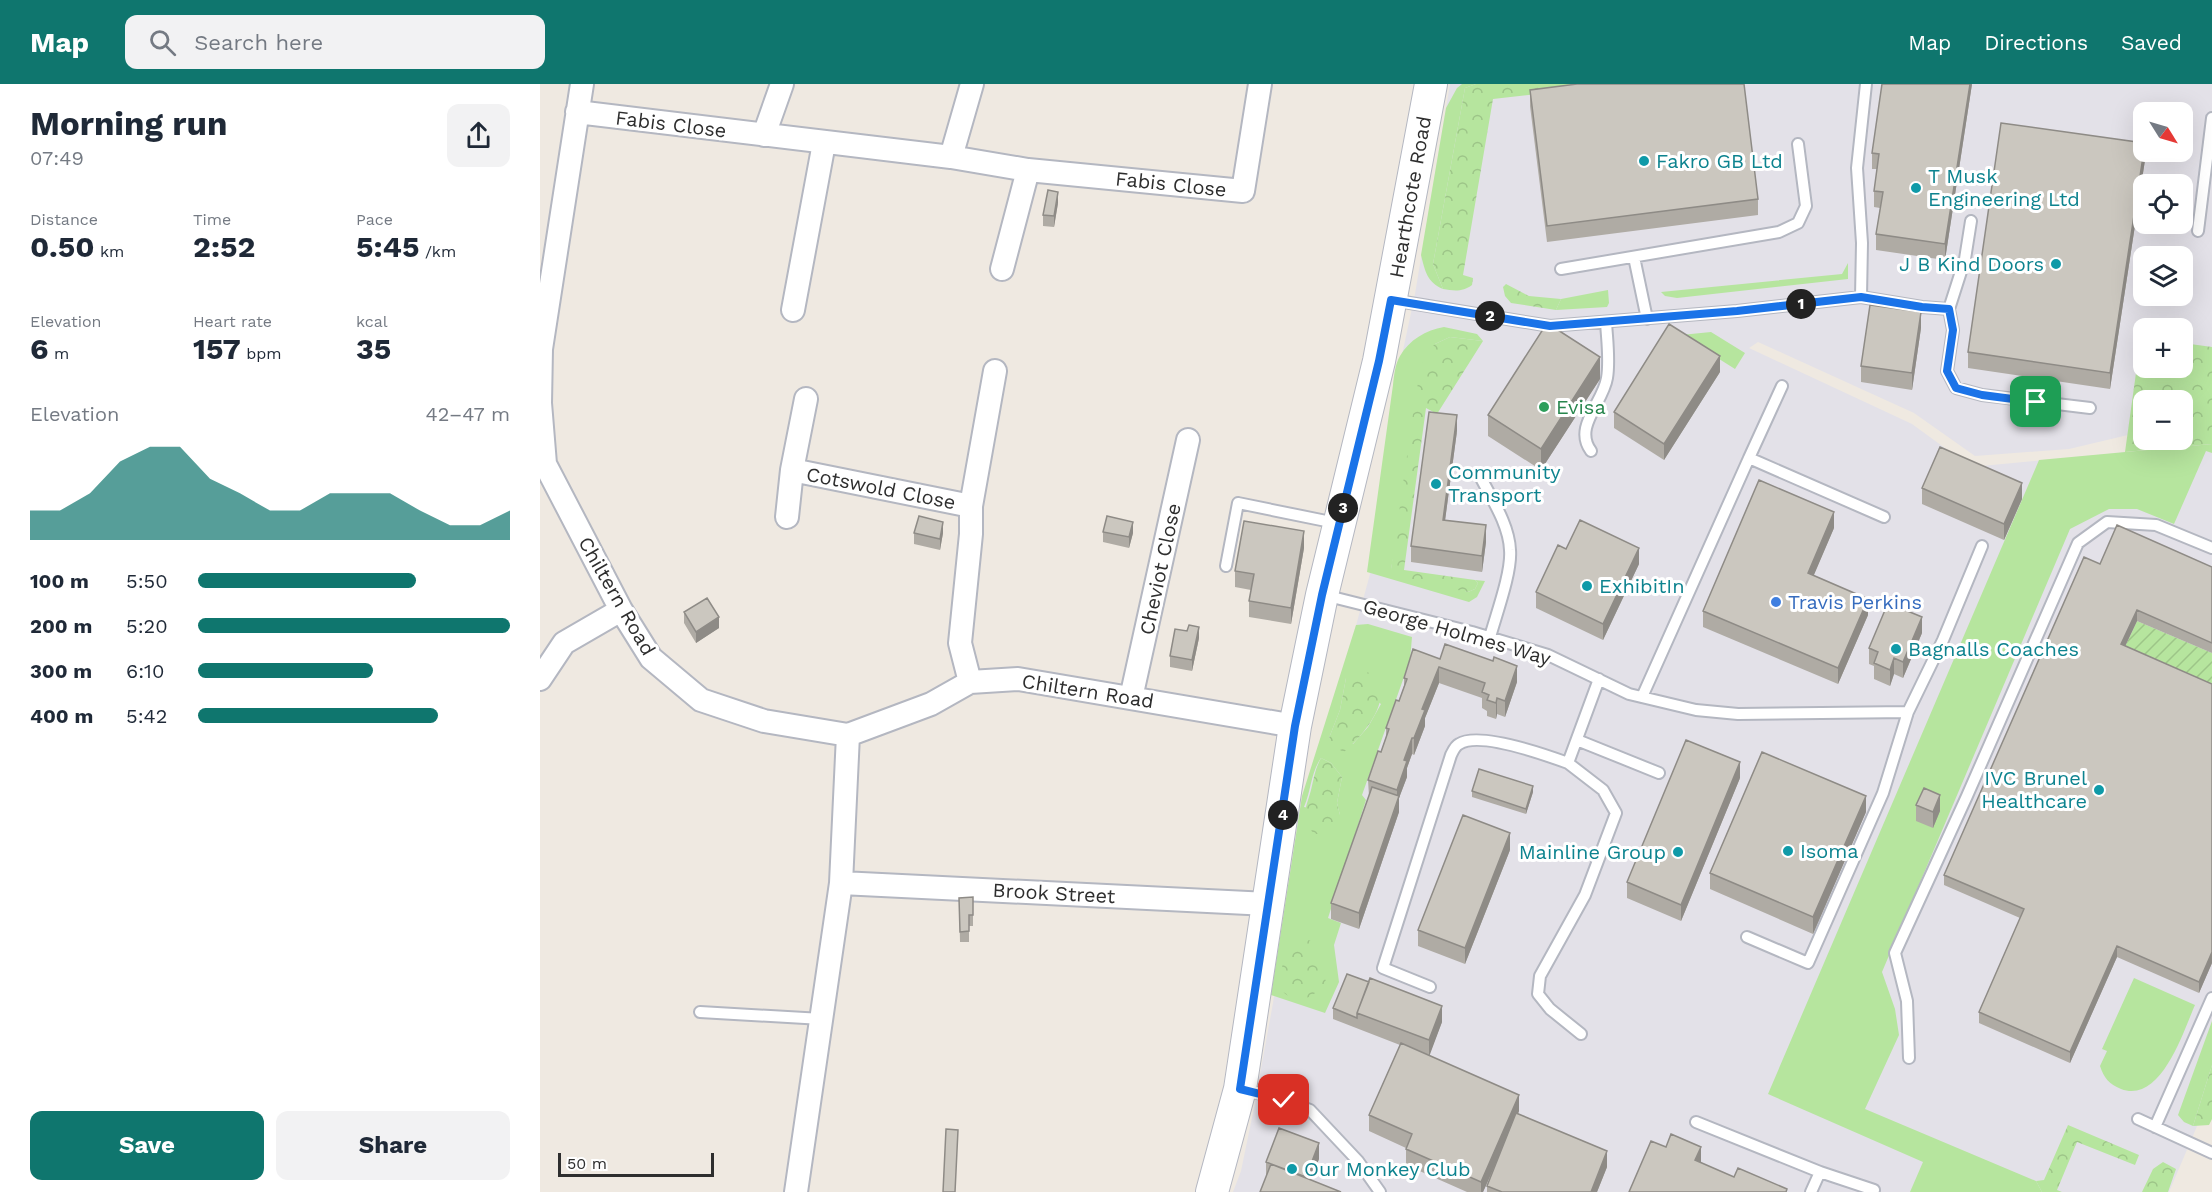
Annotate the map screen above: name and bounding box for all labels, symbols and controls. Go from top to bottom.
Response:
search box [125,15,545,69]
text: Map [30,26,89,59]
icon: search [146,26,179,59]
text: Search here [194,30,323,55]
text: Map [1908,30,1951,55]
text: Directions [1984,30,2088,55]
text: Saved [2121,30,2182,55]
north arrow [2133,102,2193,162]
map controls [2133,102,2193,450]
text: Morning run [30,104,227,143]
button: share [447,104,510,167]
street label: Fabis Close [614,105,728,143]
street label: Hearthcote Road [1384,114,1436,280]
text: 07:49 [30,146,84,170]
place label: Fakro GB Ltd [1656,149,1783,173]
marker: Fakro GB Ltd [1637,154,1651,168]
place label: T Musk Engineering Ltd [1928,164,2080,211]
street label: Fabis Close [1114,166,1228,202]
button: locate [2133,174,2193,234]
marker: T Musk Engineering Ltd [1909,181,1923,195]
text: Distance [30,210,98,229]
text: Time [193,210,231,229]
text: Pace [356,210,393,229]
text: 0.50 [30,229,95,264]
text: 2:52 [193,229,255,264]
text: 5:45 [356,229,419,264]
text: km [95,242,124,261]
text: /km [419,242,456,261]
button: layers [2133,246,2193,306]
place label: J B Kind Doors [1899,252,2044,276]
marker: J B Kind Doors [2049,257,2063,271]
pin: 1 [1786,289,1816,319]
text: 1 [1798,294,1804,313]
pin: 2 [1475,301,1505,331]
text: 2 [1485,306,1495,325]
text: Elevation [30,312,101,331]
text: Heart rate [193,312,272,331]
text: kcal [356,312,388,331]
button: + [2133,318,2193,378]
text: 6 [30,331,48,366]
text: 157 [193,331,241,366]
text: 35 [356,331,391,366]
text: m [48,344,69,363]
text: bpm [241,344,282,363]
pin [2010,376,2061,427]
icon: arrive [2019,385,2052,418]
button: − [2133,390,2193,450]
place label: Evisa [1556,395,1606,419]
marker: Evisa [1537,400,1551,414]
text: Elevation [30,402,119,426]
text: 42–47 m [426,402,510,426]
place label: Community Transport [1448,460,1561,507]
street label: Cotswold Close [804,462,958,514]
marker: Community Transport [1429,477,1443,491]
pin: 3 [1328,493,1358,523]
text: 3 [1338,498,1348,517]
street label: Cheviot Close [1134,501,1186,637]
street label: Chiltern Road [573,532,661,660]
text: 100 m [30,569,89,593]
text: 5:50 [126,569,168,593]
place label: ExhibitIn [1599,574,1685,598]
marker: ExhibitIn [1580,579,1594,593]
place label: Travis Perkins [1788,590,1922,614]
street label: George Holmes Way [1360,594,1554,670]
marker: Travis Perkins [1769,595,1783,609]
text: 200 m [30,614,92,638]
text: 5:20 [126,614,168,638]
place label: Bagnalls Coaches [1908,637,2079,661]
marker: Bagnalls Coaches [1889,642,1903,656]
text: 300 m [30,659,92,683]
text: 6:10 [126,659,164,683]
street label: Chiltern Road [1020,669,1156,713]
text: 400 m [30,704,93,728]
text: 5:42 [126,704,167,728]
place label: IVC Brunel Healthcare [1981,766,2087,813]
marker: IVC Brunel Healthcare [2092,783,2106,797]
pin: 4 [1268,800,1298,830]
text: 4 [1278,805,1288,824]
place label: Isoma [1800,839,1859,863]
place label: Mainline Group [1519,840,1666,864]
marker: Isoma [1781,844,1795,858]
marker: Mainline Group [1671,845,1685,859]
street label: Brook Street [992,878,1117,908]
pin [1258,1074,1309,1125]
icon: check [1267,1083,1300,1116]
button: Save [30,1111,264,1180]
button: Share [276,1111,510,1180]
scale bar [558,1150,714,1178]
text: 50 m [567,1154,607,1173]
place label: Our Monkey Club [1304,1157,1471,1181]
marker: Our Monkey Club [1285,1162,1299,1176]

